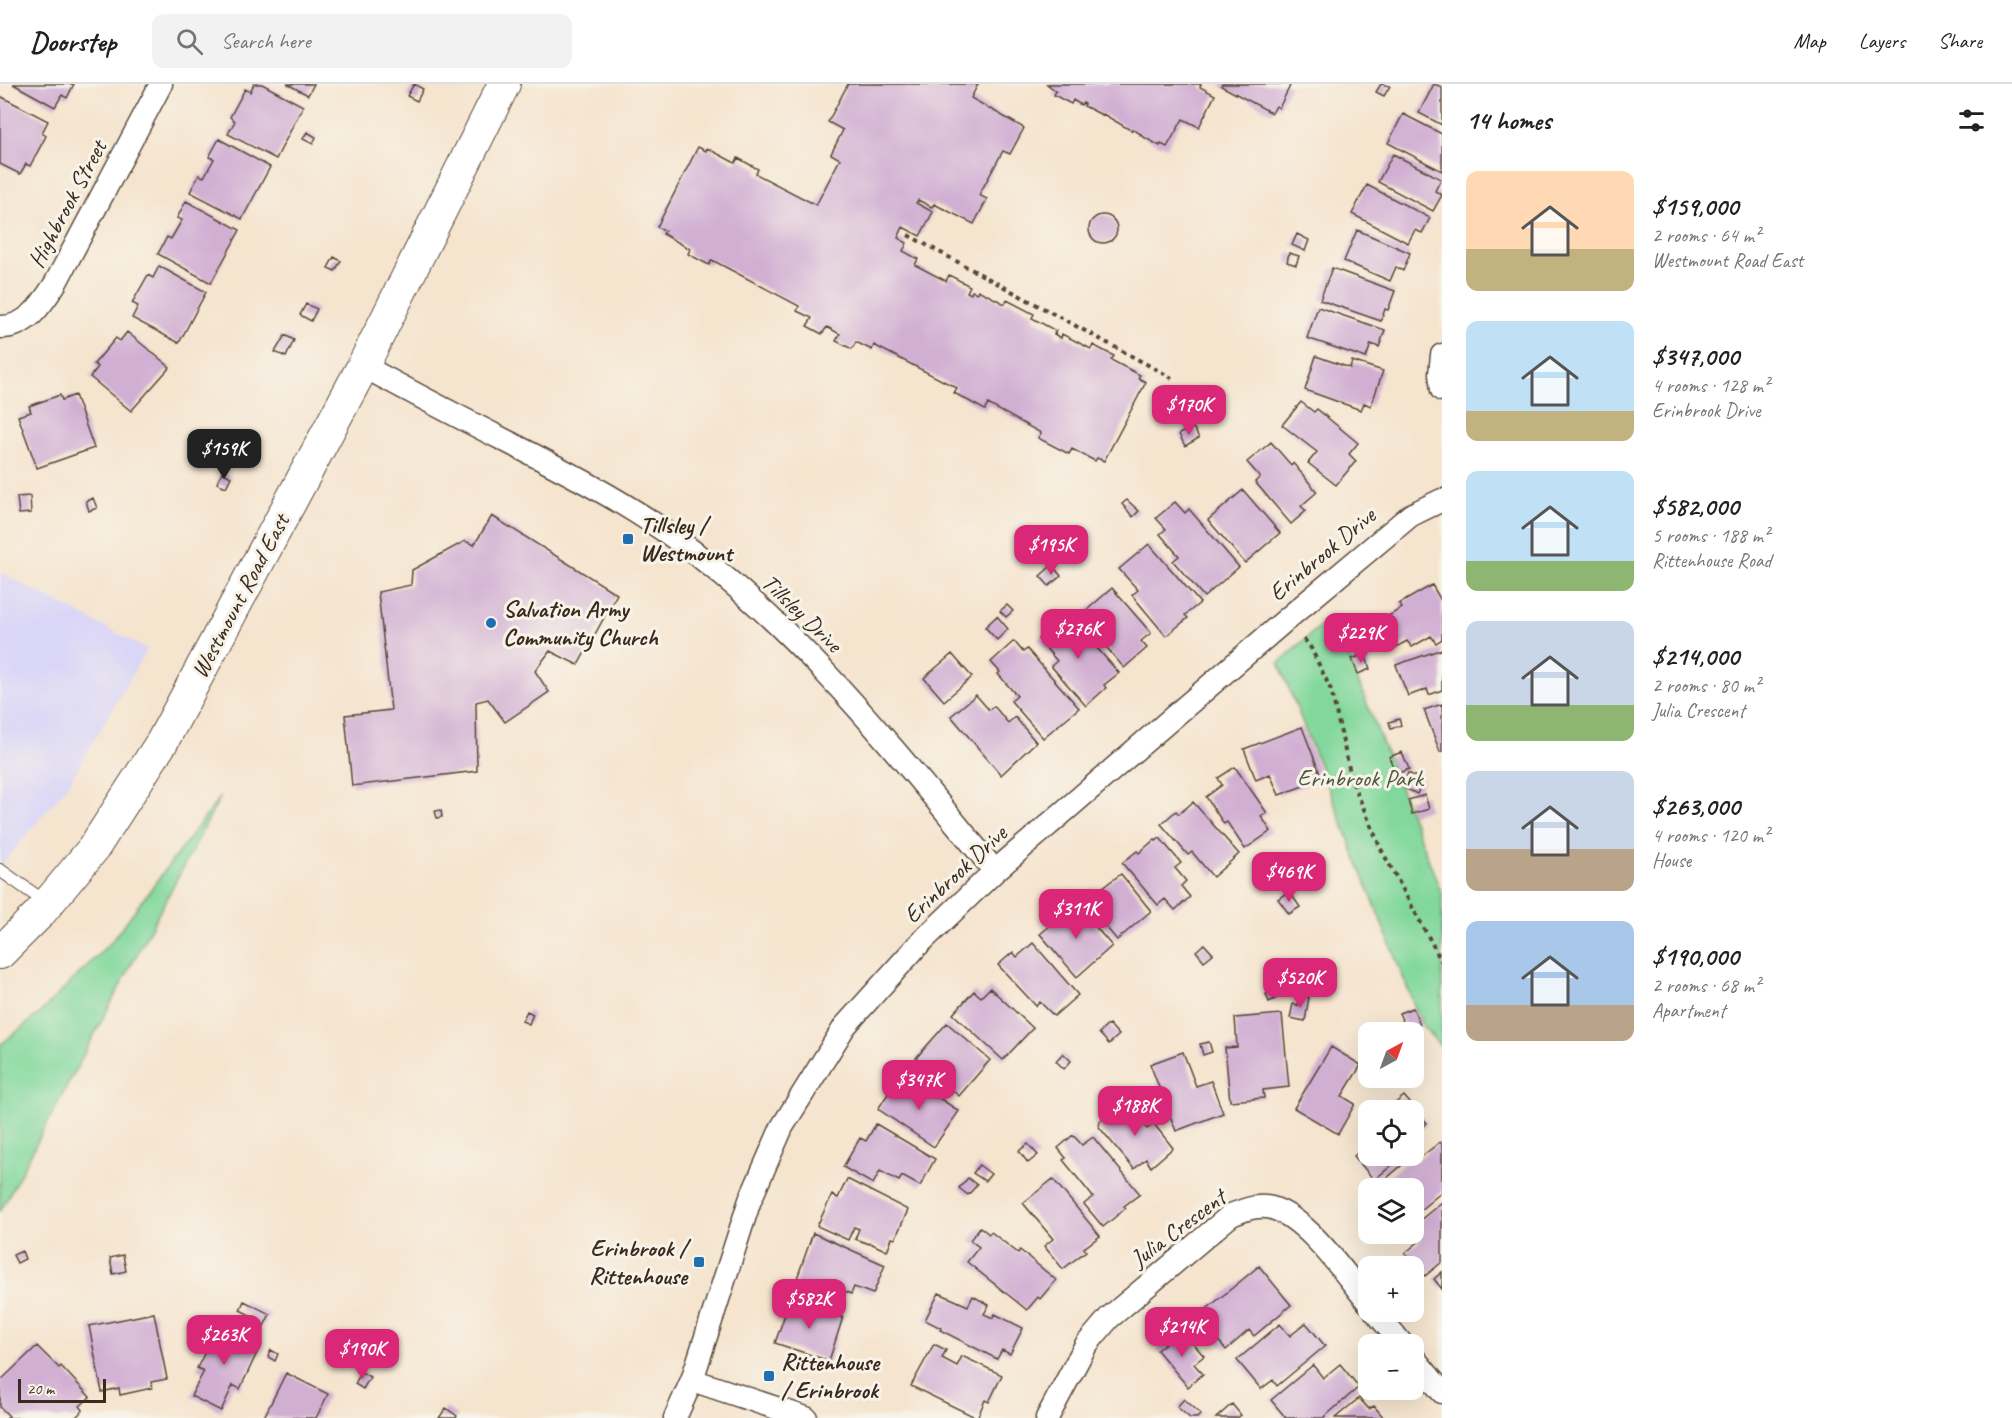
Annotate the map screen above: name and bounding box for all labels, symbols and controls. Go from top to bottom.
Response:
search box [152,14,572,68]
text: Doorstep [30,24,116,59]
icon: search [173,25,206,58]
text: Search here [221,27,311,55]
text: Map [1793,28,1826,54]
text: Layers [1859,28,1905,54]
text: Share [1938,28,1982,54]
text: 14 homes [1466,104,1551,137]
icon: filters [1955,104,1988,137]
street label: Highbrook Street [21,133,114,273]
text: $159,000 [1652,190,1738,223]
icon: home [1514,195,1586,267]
text: 2 rooms · 64 m² [1652,223,1760,248]
text: Westmount Road East [1652,248,1803,273]
text: $347,000 [1652,340,1739,373]
icon: home [1514,345,1586,417]
text: 4 rooms · 128 m² [1652,373,1769,398]
pin: $170K [1147,385,1231,436]
text: $170K [1166,392,1212,417]
text: Erinbrook Drive [1652,398,1761,423]
pin: $159K [182,429,266,480]
text: $159K [201,436,247,461]
text: $582,000 [1652,490,1739,523]
icon: home [1514,495,1586,567]
street label: Erinbrook Drive [1262,499,1383,607]
street label: Westmount Road East [184,507,297,683]
place label: Tillsley / Westmount [640,510,735,568]
text: 5 rooms · 188 m² [1652,523,1769,548]
pin: $195K [1009,525,1093,576]
marker: Tillsley / Westmount [621,532,635,546]
text: $195K [1028,532,1074,557]
text: Rittenhouse Road [1652,548,1771,573]
street label: Tillsley Drive [755,567,850,660]
place label: Salvation Army Community Church [503,594,659,652]
pin: $276K [1036,609,1120,660]
pin: $229K [1319,613,1403,664]
marker: Salvation Army Community Church [484,616,498,630]
text: $276K [1055,616,1101,641]
text: $229K [1338,620,1384,645]
text: $214,000 [1652,640,1739,673]
icon: home [1514,645,1586,717]
text: 2 rooms · 80 m² [1652,673,1760,698]
text: Julia Crescent [1652,698,1745,723]
park label: Erinbrook Park [1297,763,1425,793]
text: $263,000 [1652,790,1740,823]
icon: home [1514,795,1586,867]
street label: Erinbrook Drive [897,817,1014,929]
text: 4 rooms · 120 m² [1652,823,1769,848]
text: House [1652,848,1691,873]
pin: $469K [1247,852,1331,903]
text: $469K [1266,859,1312,884]
pin: $311K [1034,889,1118,940]
text: $311K [1053,896,1099,921]
text: $190,000 [1652,940,1739,973]
icon: home [1514,945,1586,1017]
pin: $520K [1258,958,1342,1009]
text: $520K [1277,965,1323,990]
text: 2 rooms · 68 m² [1652,973,1760,998]
text: Apartment [1652,998,1725,1023]
north arrow [1358,1022,1424,1088]
map controls [1358,1022,1424,1400]
pin: $347K [877,1060,961,1111]
text: $347K [896,1067,942,1092]
pin: $188K [1093,1086,1177,1137]
text: $188K [1112,1093,1158,1118]
button: locate [1358,1100,1424,1166]
button: layers [1358,1178,1424,1244]
street label: Julia Crescent [1124,1181,1234,1274]
place label: Erinbrook / Rittenhouse [589,1233,692,1291]
marker: Erinbrook / Rittenhouse [692,1255,706,1269]
button: + [1358,1256,1424,1322]
pin: $582K [767,1279,851,1330]
text: $582K [786,1286,832,1311]
pin: $214K [1140,1307,1224,1358]
text: $214K [1159,1314,1205,1339]
pin: $263K [182,1315,266,1366]
text: $263K [201,1322,247,1347]
pin: $190K [320,1329,404,1380]
button: − [1358,1334,1424,1400]
text: $190K [339,1336,385,1361]
place label: Rittenhouse / Erinbrook [781,1347,881,1405]
marker: Rittenhouse / Erinbrook [762,1369,776,1383]
scale bar [18,1376,106,1404]
text: 20 m [27,1379,54,1399]

